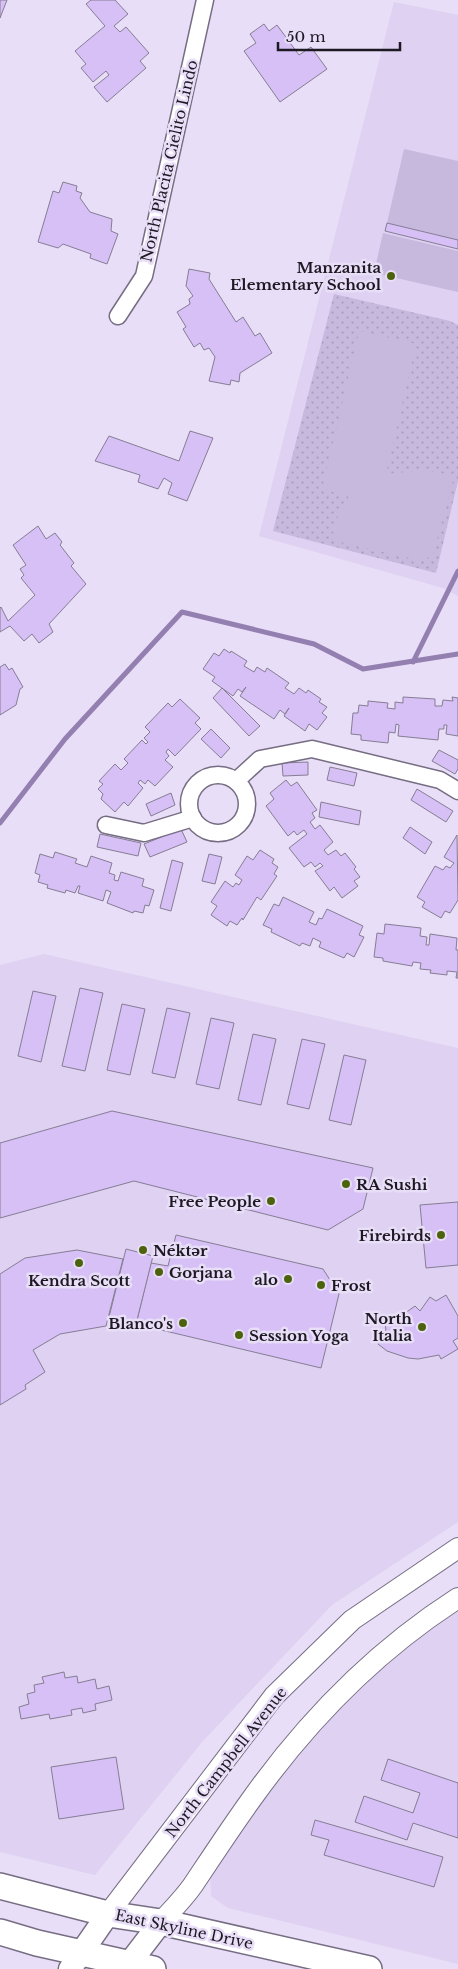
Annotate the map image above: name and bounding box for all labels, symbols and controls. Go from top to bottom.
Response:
scale bar [278,20,400,52]
text: 50 m [286,27,326,46]
street label: North Placita Cielito Lindo [136,58,202,264]
place label: Manzanita Elementary School [230,258,382,294]
marker: Manzanita Elementary School [385,270,397,282]
place label: RA Sushi [356,1175,428,1194]
marker: RA Sushi [340,1178,352,1190]
place label: Free People [168,1192,261,1211]
marker: Free People [265,1195,277,1207]
place label: Firebirds [359,1226,431,1245]
marker: Firebirds [435,1229,447,1241]
place label: Néktər [153,1241,208,1260]
marker: Néktər [137,1244,149,1256]
marker: Kendra Scott [73,1257,85,1269]
place label: Gorjana [169,1263,233,1282]
marker: Gorjana [153,1266,165,1278]
place label: alo [254,1270,278,1289]
place label: Kendra Scott [28,1271,130,1290]
marker: alo [282,1273,294,1285]
place label: Frost [331,1276,372,1295]
marker: Frost [315,1279,327,1291]
place label: North Italia [364,1309,412,1345]
place label: Blanco's [108,1314,173,1333]
marker: Blanco's [177,1317,189,1329]
marker: North Italia [416,1321,428,1333]
place label: Session Yoga [249,1326,349,1345]
marker: Session Yoga [233,1329,245,1341]
street label: North Campbell Avenue [161,1683,291,1841]
street label: East Skyline Drive [113,1905,255,1953]

